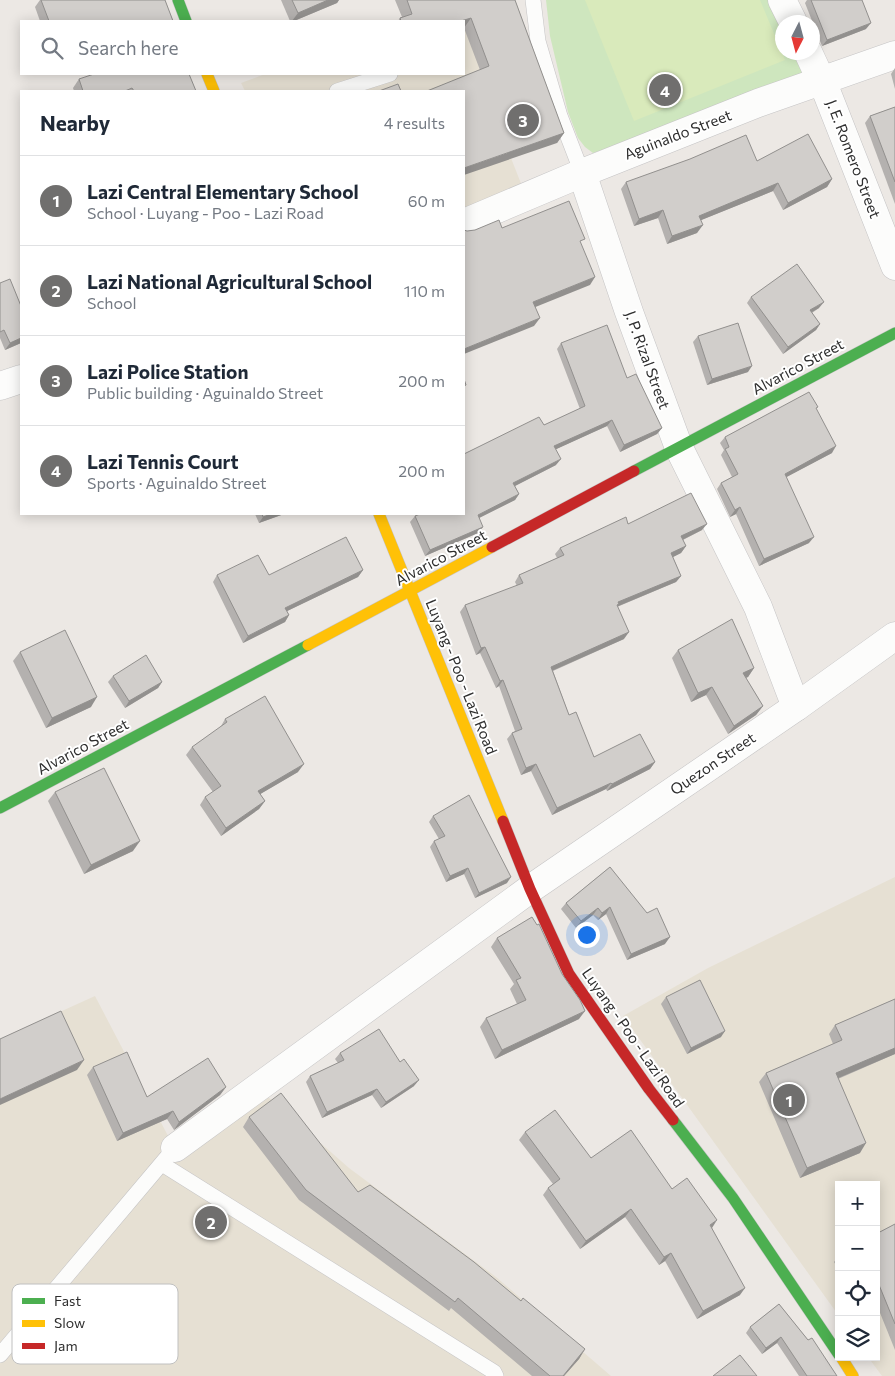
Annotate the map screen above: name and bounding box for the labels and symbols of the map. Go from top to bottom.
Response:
north arrow [775,15,820,60]
pin: 4 [649,71,681,109]
street label: J. E. Romero Street [823,97,885,220]
pin: 3 [507,101,539,139]
street label: Aguinaldo Street [621,105,734,163]
street label: J. P. Rizal Street [622,308,674,411]
street label: Alvarico Street [749,334,846,398]
street label: Alvarico Street [392,525,489,589]
street label: Luyang - Poo - Lazi Road [422,596,501,757]
street label: Alvarico Street [34,714,131,778]
street label: Quezon Street [666,728,758,798]
your location [574,922,600,948]
street label: Luyang - Poo - Lazi Road [579,964,689,1111]
pin: 1 [773,1081,805,1119]
pin: 2 [195,1203,227,1241]
legend [12,1284,178,1364]
text: Fast [54,1292,81,1309]
text: Slow [54,1314,85,1331]
text: Jam [54,1337,78,1354]

